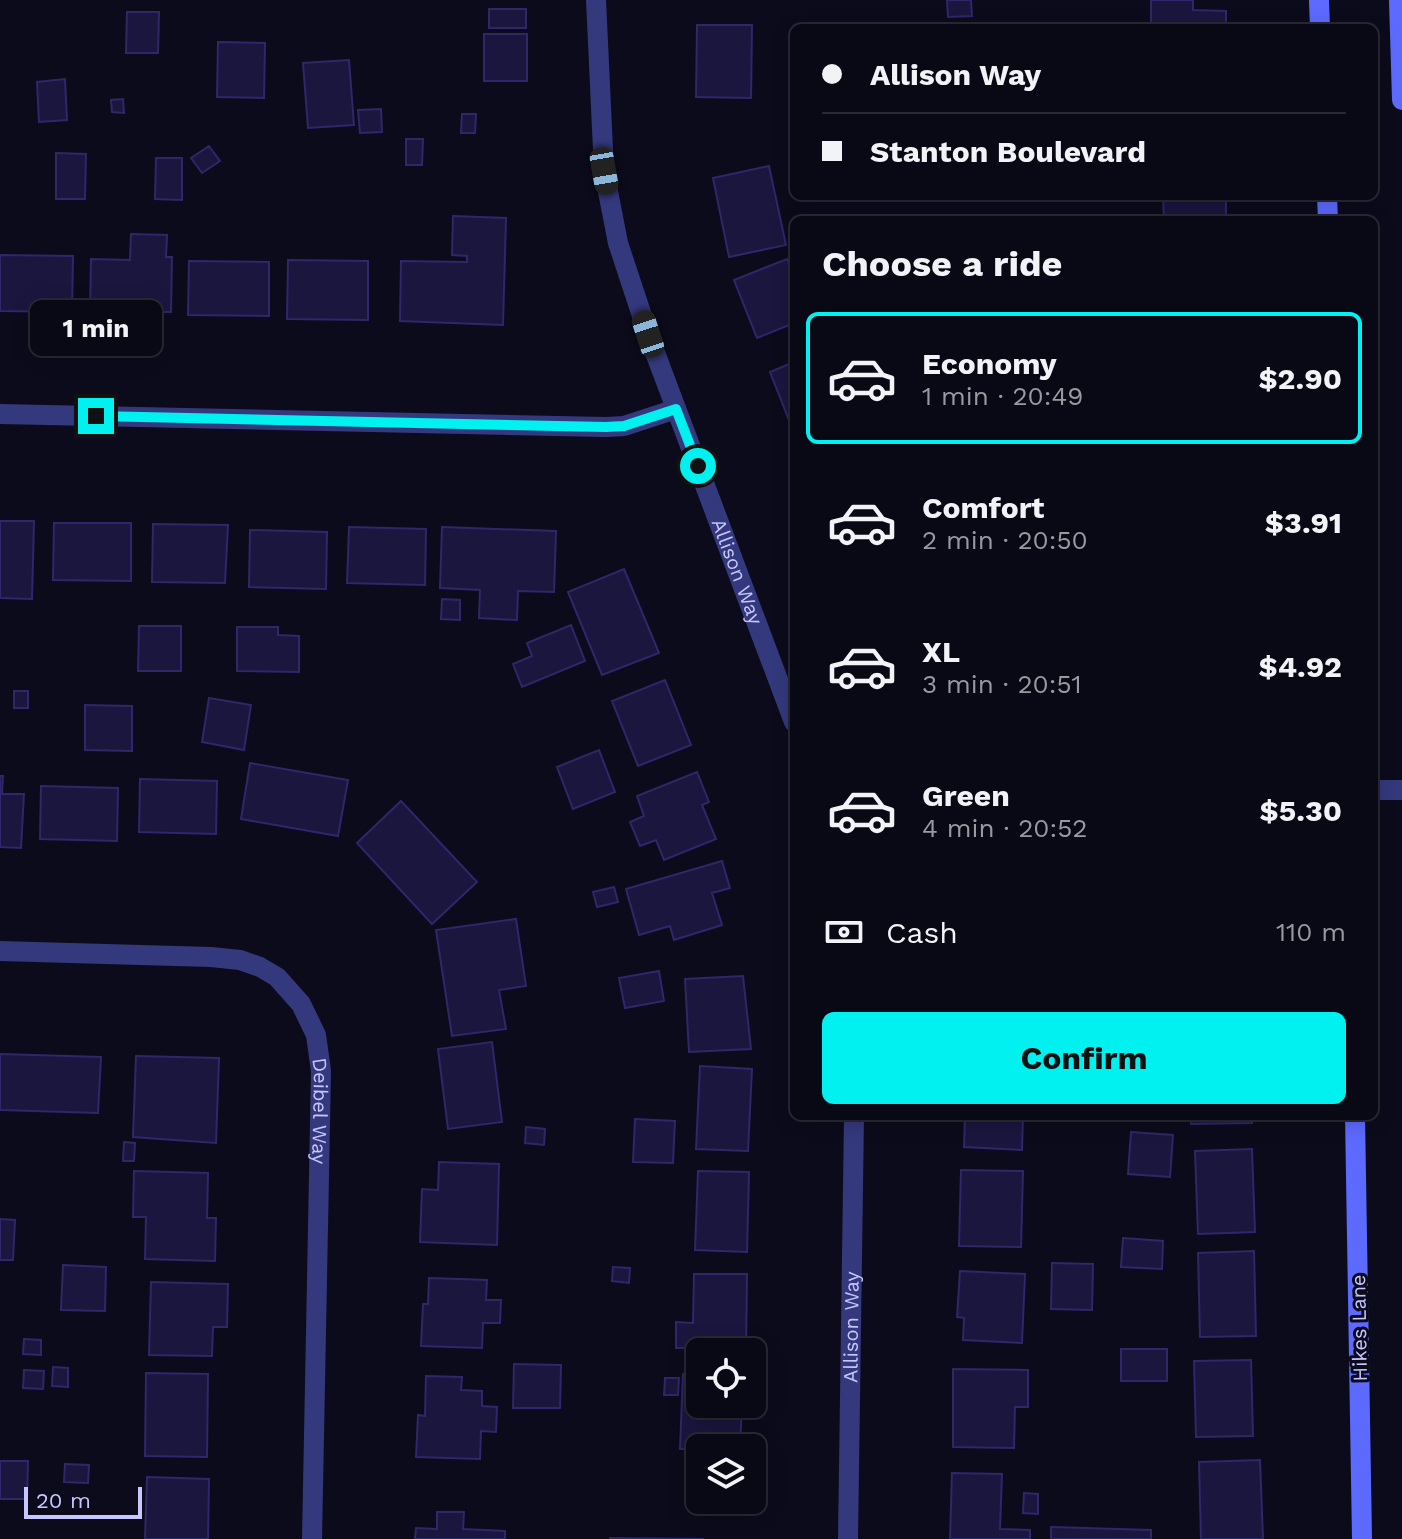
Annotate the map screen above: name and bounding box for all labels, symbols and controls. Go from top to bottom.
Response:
text: Allison Way [870,57,1041,92]
text: Stanton Boulevard [870,134,1146,169]
car [588,145,620,197]
text: Choose a ride [822,243,1062,285]
callout: 1 min [30,300,162,356]
car [629,307,667,361]
text: 1 min [63,313,129,343]
icon: car [826,342,898,414]
text: Economy [922,346,1057,381]
text: $2.90 [1258,361,1342,396]
text: 1 min · 20:49 [922,381,1083,411]
route end [78,398,114,434]
route start [680,448,716,484]
icon: car [826,486,898,558]
text: Comfort [922,490,1044,525]
text: $3.91 [1265,505,1342,540]
street label: Allison Way [706,515,768,628]
text: 2 min · 20:50 [922,525,1088,555]
icon: car [826,630,898,702]
text: XL [922,634,960,669]
text: $4.92 [1258,649,1342,684]
text: 3 min · 20:51 [922,669,1082,699]
icon: car [826,774,898,846]
text: Green [922,778,1010,813]
text: $5.30 [1259,793,1342,828]
text: 4 min · 20:52 [922,813,1087,843]
icon: cash [822,910,866,954]
text: Cash [886,915,958,950]
text: 110 m [1276,917,1346,947]
button: Confirm [822,1012,1346,1104]
street label: Deibel Way [307,1056,333,1165]
street label: Allison Way [838,1270,864,1383]
street label: Hikes Lane [1346,1274,1372,1382]
map controls [686,1338,766,1514]
button: locate [686,1338,766,1418]
button: layers [686,1434,766,1514]
scale bar [24,1483,142,1519]
text: 20 m [36,1488,91,1513]

